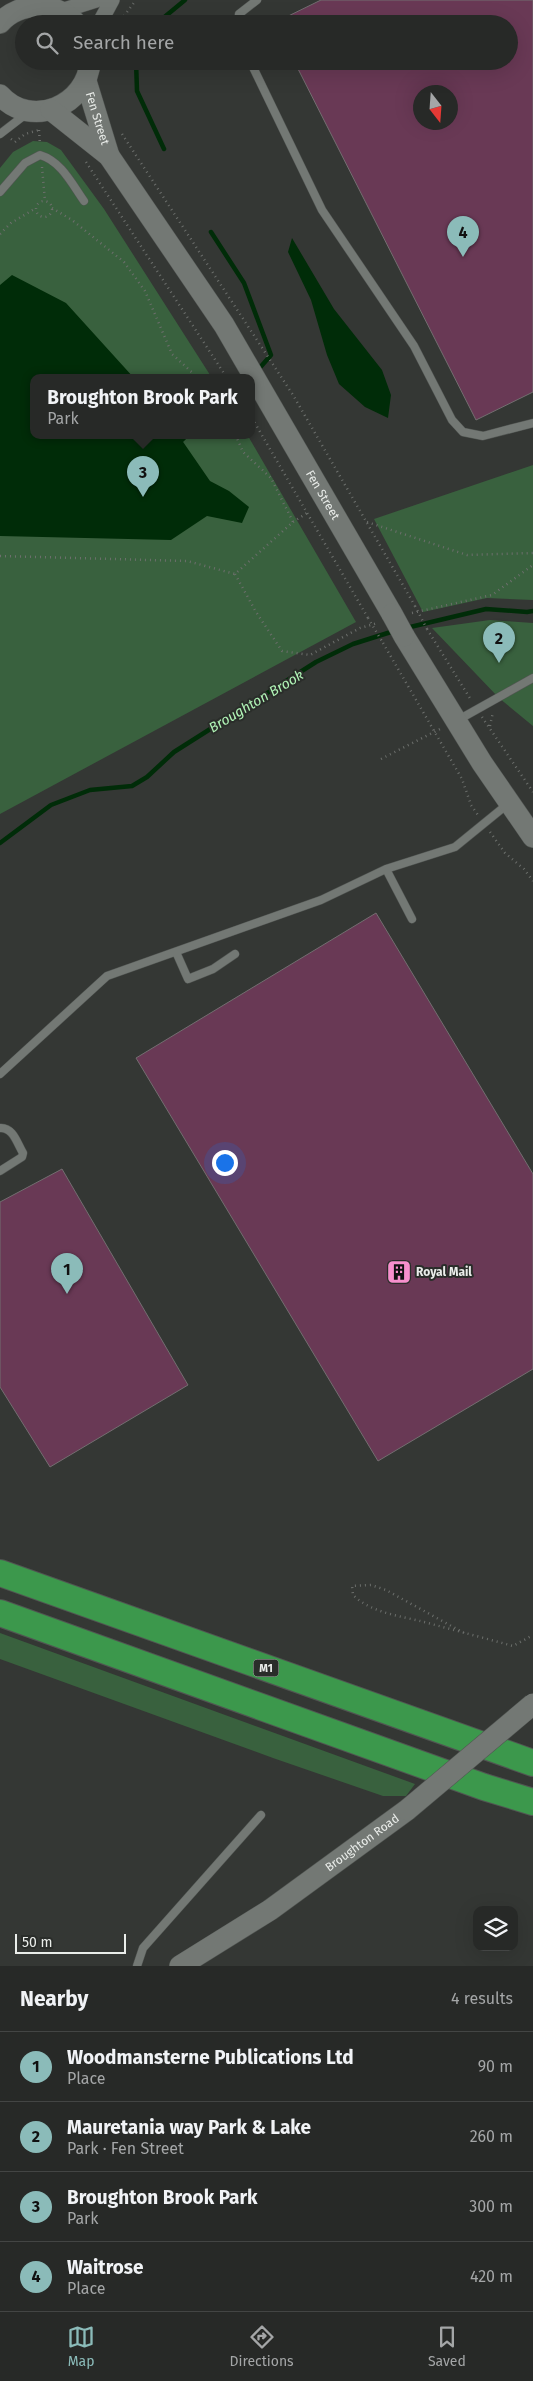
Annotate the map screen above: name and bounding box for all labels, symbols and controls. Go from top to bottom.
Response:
search box [15,15,518,70]
icon: search [33,29,61,57]
text: Search here [73,31,174,54]
north arrow [413,85,458,130]
street label: Fen Street [83,90,112,147]
pin: 4 [447,216,479,257]
popup [30,374,255,439]
text: Broughton Brook Park [47,386,238,409]
text: Park [47,409,79,428]
pin: 3 [127,456,159,497]
street label: Fen Street [303,468,343,523]
pin: 2 [483,622,515,663]
water label: Broughton Brook [206,666,307,736]
your location [212,1150,238,1176]
pin: 1 [51,1253,83,1294]
building icon: Royal Mail [386,1259,412,1285]
place label: Royal Mail [416,1265,472,1279]
road number: M1 [254,1660,278,1676]
street label: Broughton Road [322,1811,402,1874]
map controls [473,1906,518,1951]
button: layers [473,1906,518,1951]
scale bar [15,1931,126,1954]
text: 50 m [22,1934,53,1951]
text: Nearby [20,1986,88,2012]
text: 4 results [451,1989,513,2008]
text: Woodmansterne Publications Ltd [67,2046,354,2069]
text: 1 [32,2057,40,2076]
text: 90 m [478,2057,513,2076]
text: Place [67,2069,106,2088]
text: Mauretania way Park & Lake [67,2116,311,2139]
text: 2 [32,2127,40,2146]
text: 260 m [470,2127,513,2146]
text: Park · Fen Street [67,2139,184,2158]
text: Broughton Brook Park [67,2186,258,2209]
text: 3 [32,2197,40,2216]
text: 300 m [469,2197,513,2216]
text: Park [67,2209,99,2228]
text: Waitrose [67,2256,143,2279]
text: 4 [31,2267,41,2286]
text: 420 m [470,2267,513,2286]
text: Place [67,2279,106,2298]
tab: Map [67,2323,95,2370]
tab: Directions [229,2323,294,2370]
tab: Saved [428,2323,466,2370]

